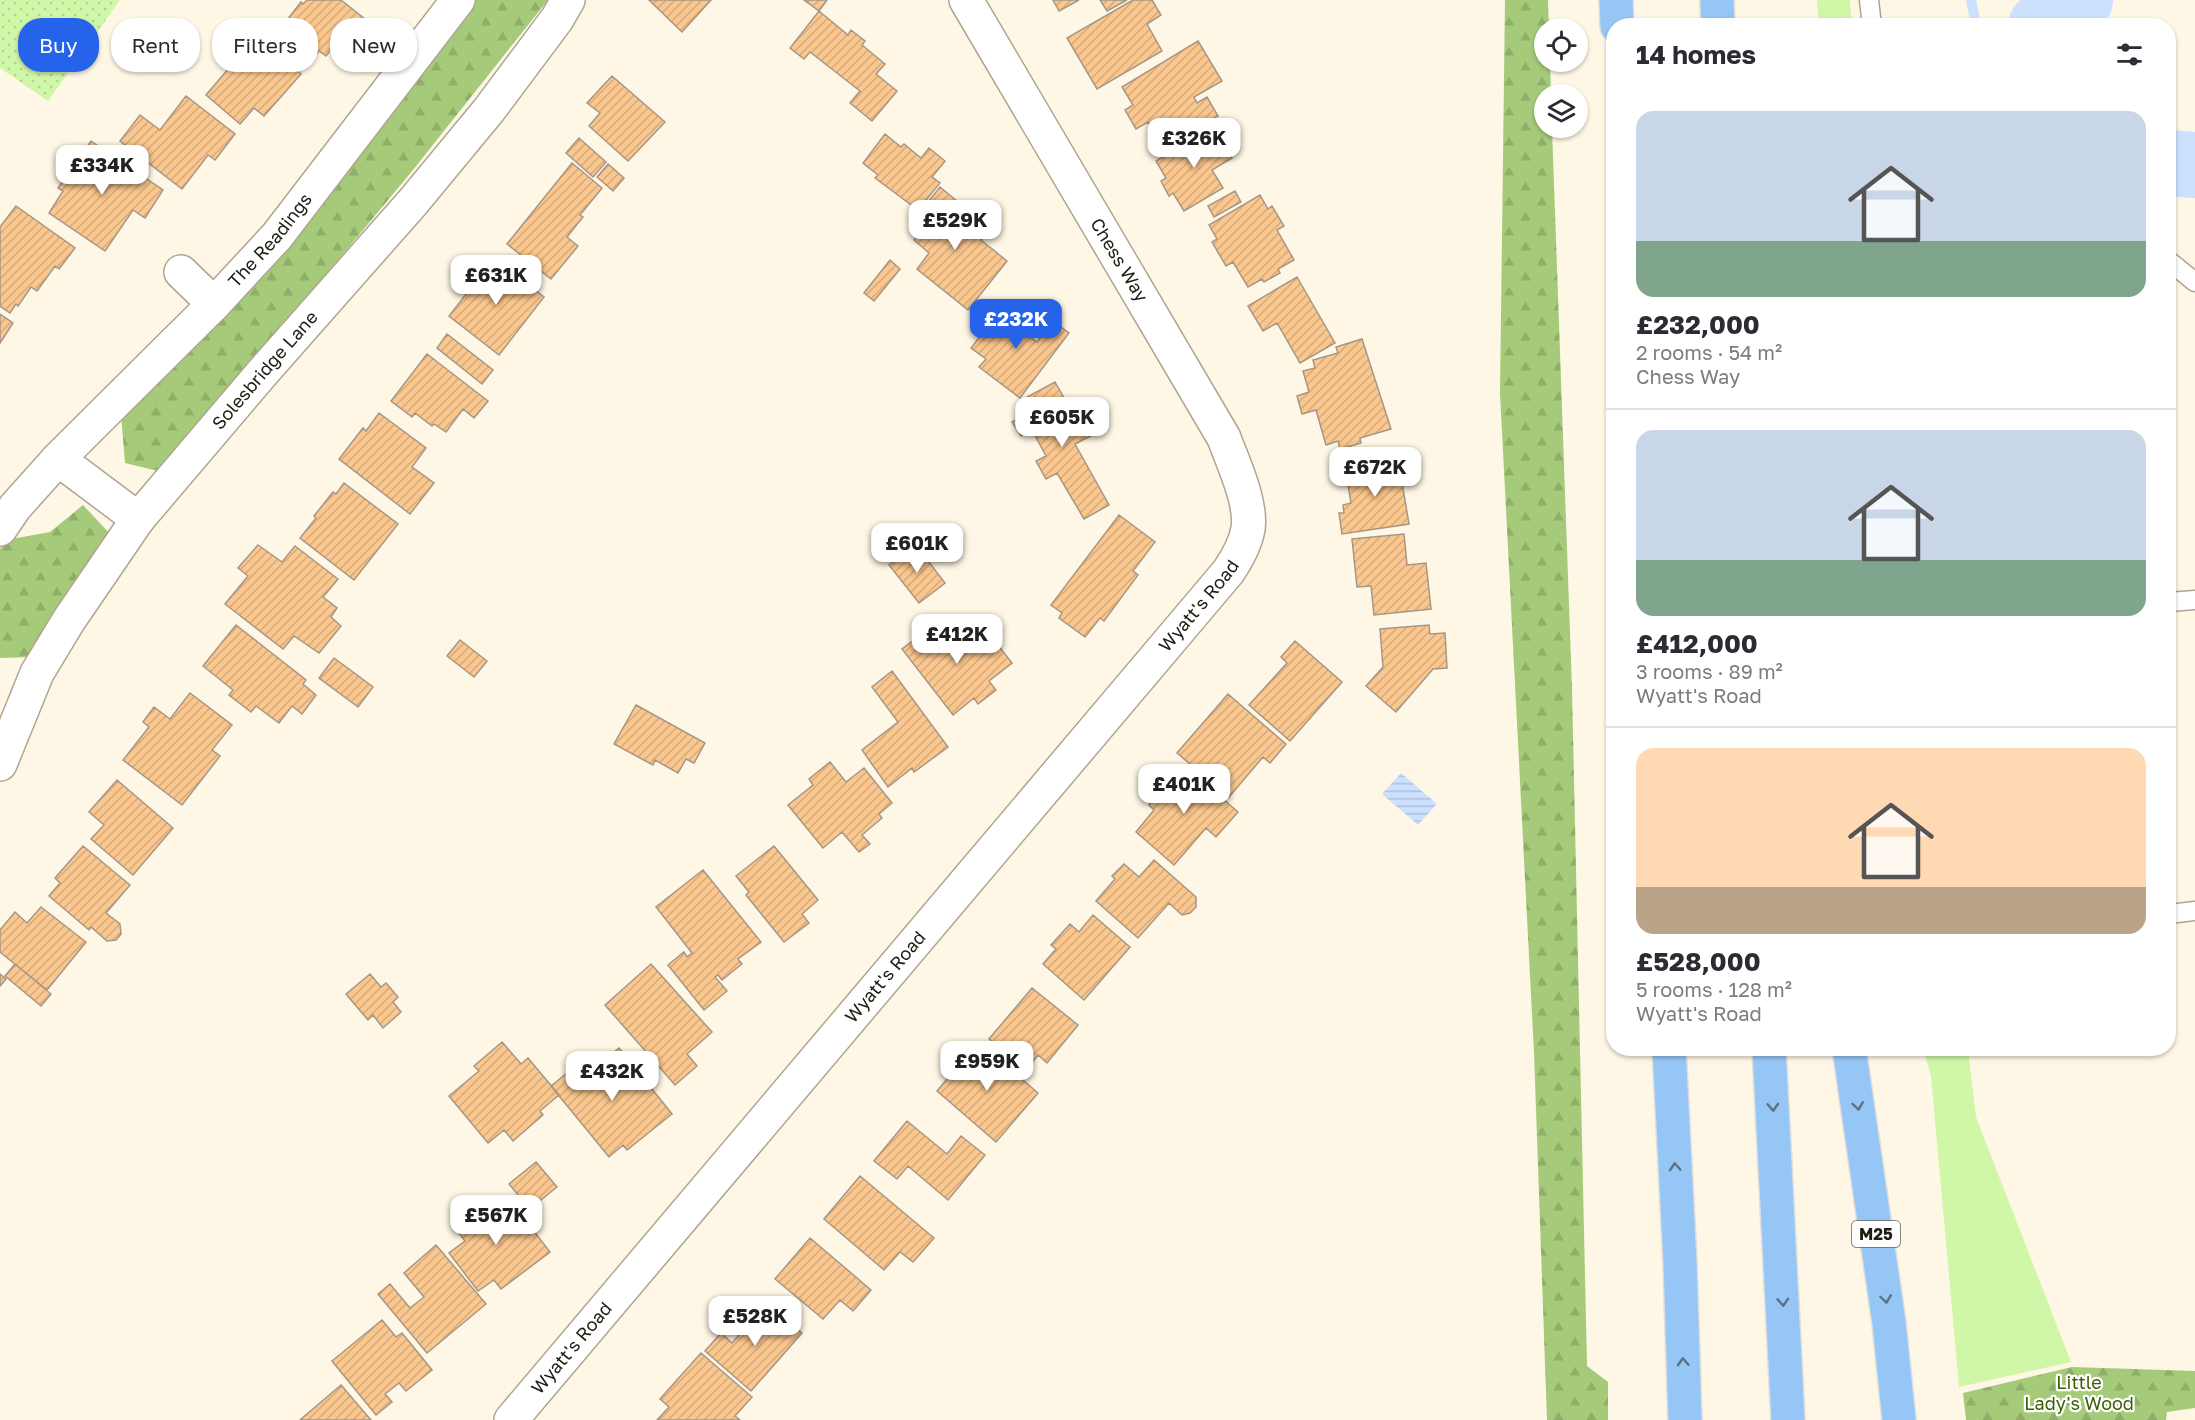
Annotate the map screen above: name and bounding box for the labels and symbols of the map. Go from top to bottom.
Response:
pin: £326K [1152,118,1236,169]
pin: £334K [60,145,144,196]
street label: The Readings [223,188,316,292]
pin: £529K [913,200,997,251]
street label: Chess Way [1086,214,1153,305]
pin: £631K [454,255,538,306]
pin: £232K [974,299,1058,350]
street label: Solesbridge Lane [207,306,322,434]
pin: £605K [1020,397,1104,448]
pin: £672K [1333,447,1417,498]
pin: £601K [875,523,959,574]
street label: Wyatt's Road [1154,555,1243,656]
pin: £412K [915,614,999,665]
pin: £401K [1142,764,1226,815]
street label: Wyatt's Road [840,926,930,1027]
pin: £959K [945,1041,1029,1092]
pin: £432K [570,1051,654,1102]
one-way arrow [1766,1102,1779,1111]
one-way arrow [1851,1102,1863,1111]
one-way arrow [1668,1162,1681,1171]
pin: £567K [454,1195,538,1246]
road number: M25 [1852,1221,1900,1247]
one-way arrow [1879,1295,1891,1304]
pin: £528K [713,1296,797,1347]
street label: Wyatt's Road [526,1297,616,1398]
one-way arrow [1776,1297,1789,1306]
one-way arrow [1676,1357,1689,1366]
park label: Little Lady's Wood [2024,1371,2134,1414]

